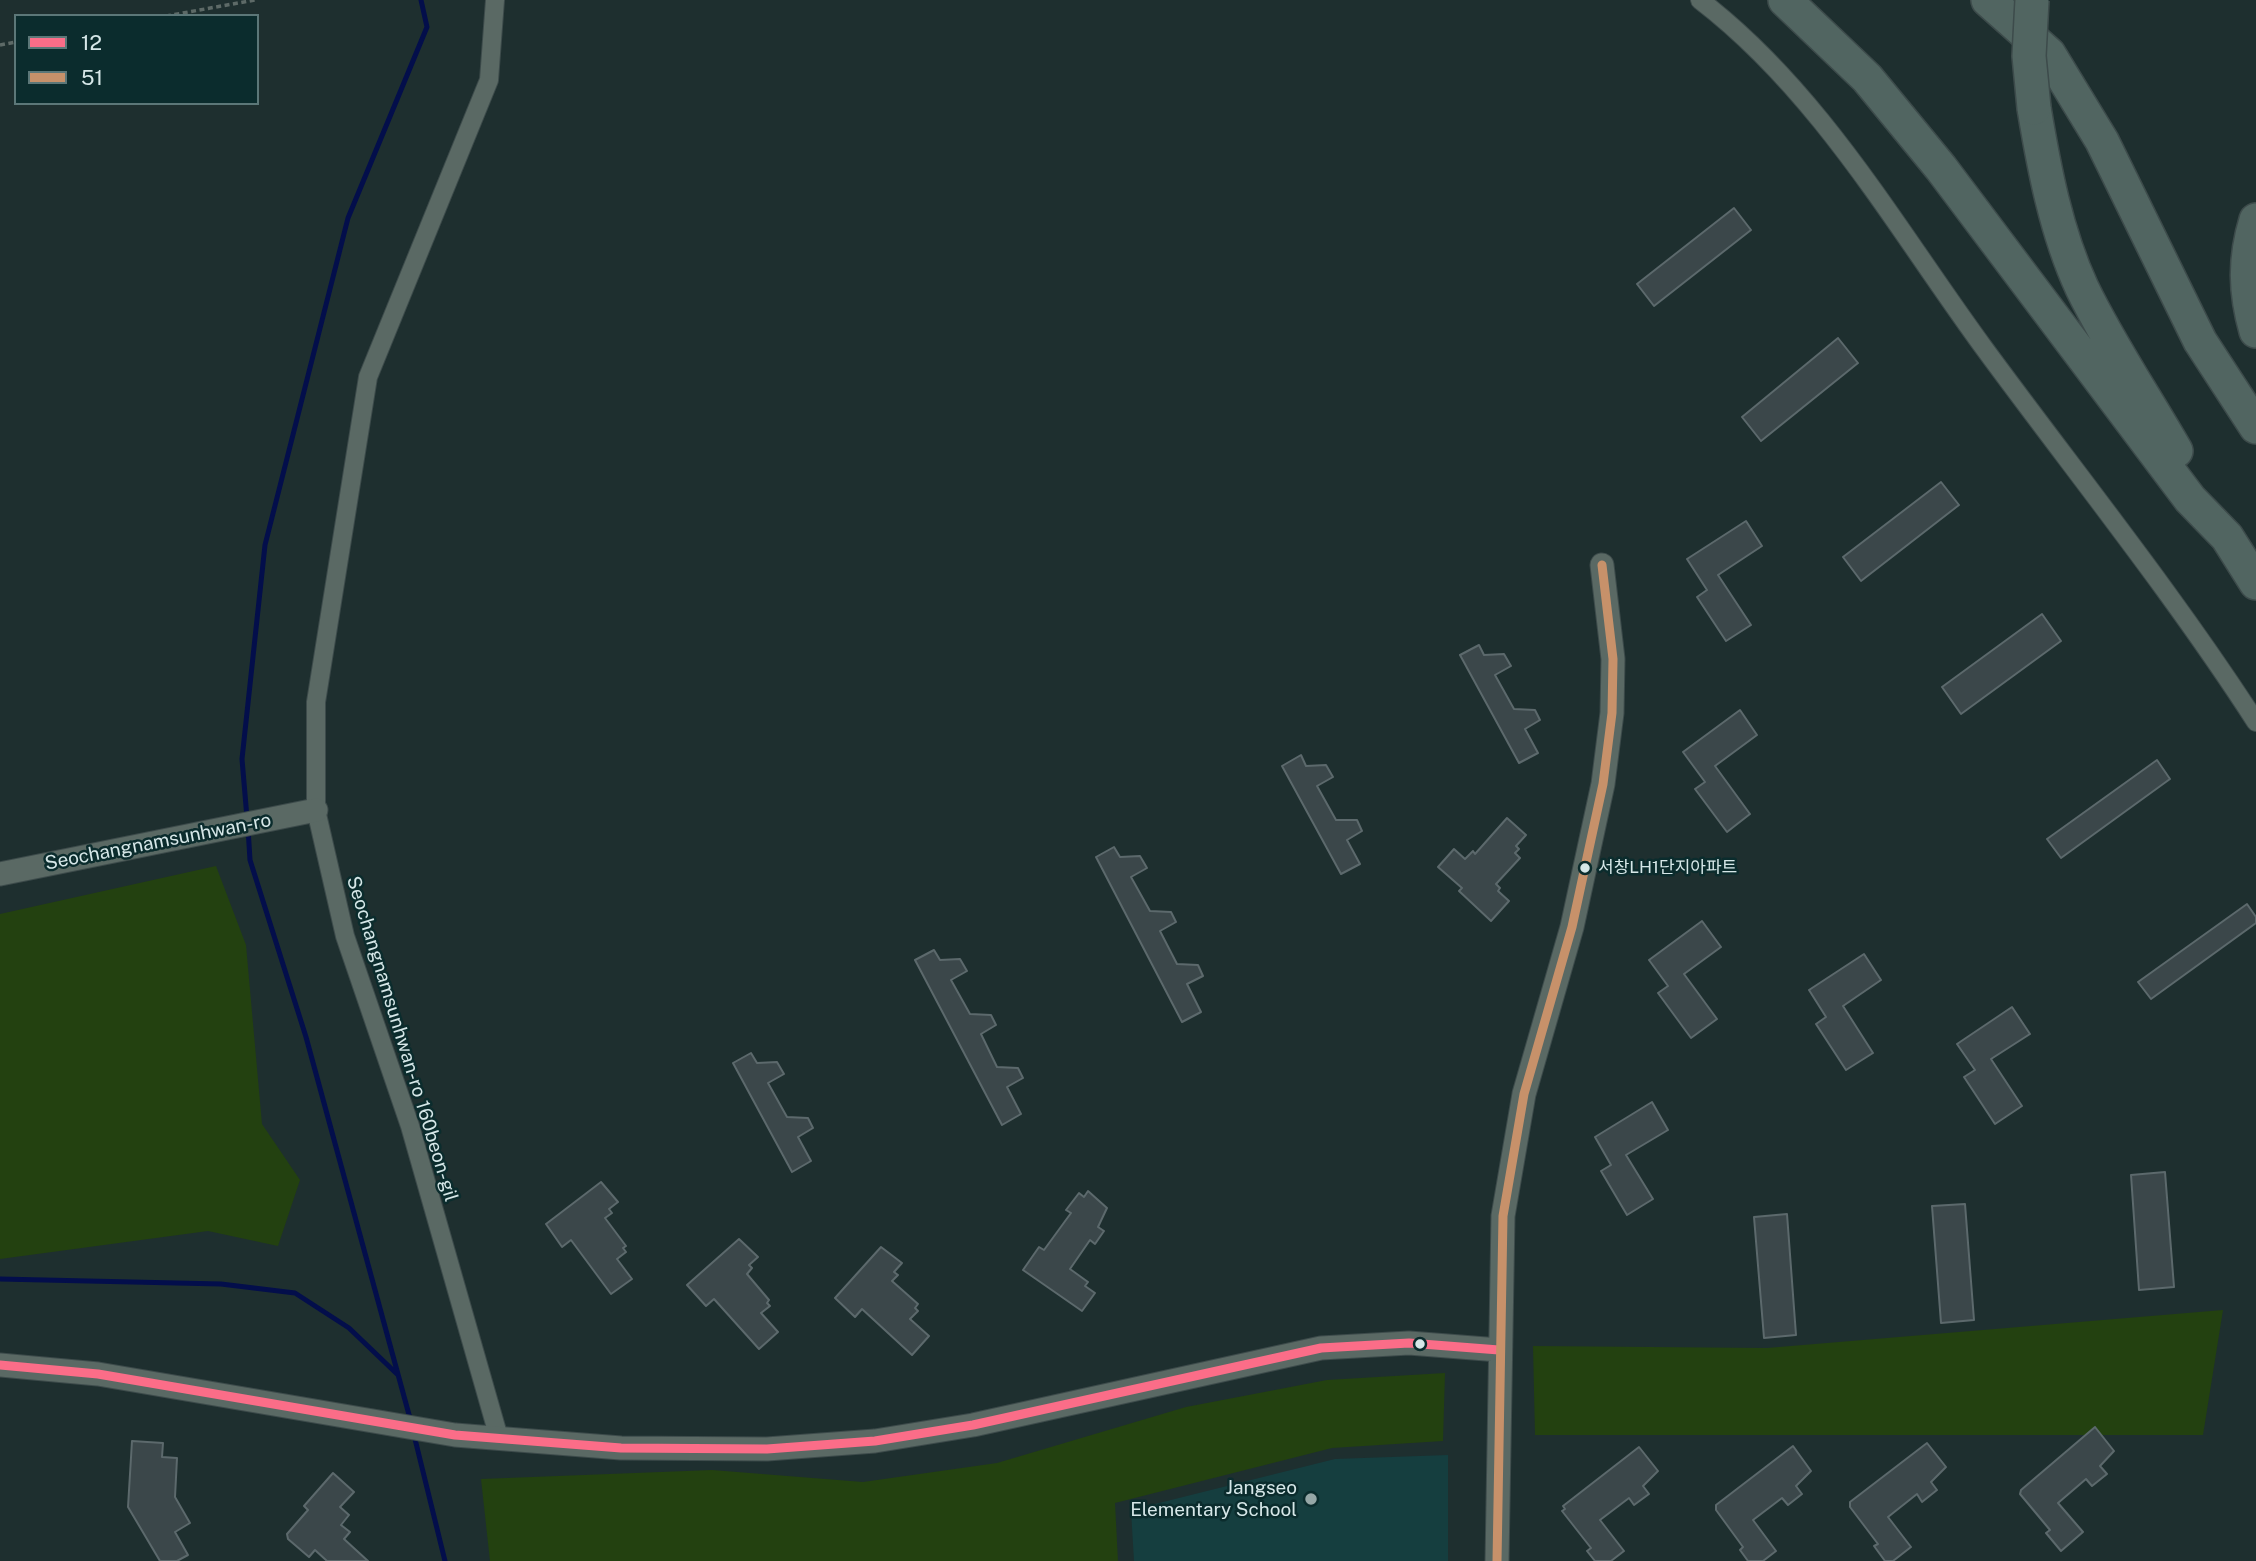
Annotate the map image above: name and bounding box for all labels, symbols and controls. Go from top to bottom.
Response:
legend [14,14,259,105]
text: 12 [81,30,102,55]
text: 51 [81,65,103,90]
street label: Seochangnamsunhwan-ro [43,809,273,875]
place label: 서창LH1단지아파트 [1598,858,1737,878]
marker: 서창LH1단지아파트 [1578,861,1592,875]
street label: Seochangnamsunhwan-ro 160beon-gil [342,874,462,1204]
unlabelled marker [1413,1337,1427,1351]
place label: Jangseo Elementary School [1130,1477,1297,1521]
marker: Jangseo Elementary School [1303,1491,1319,1507]

